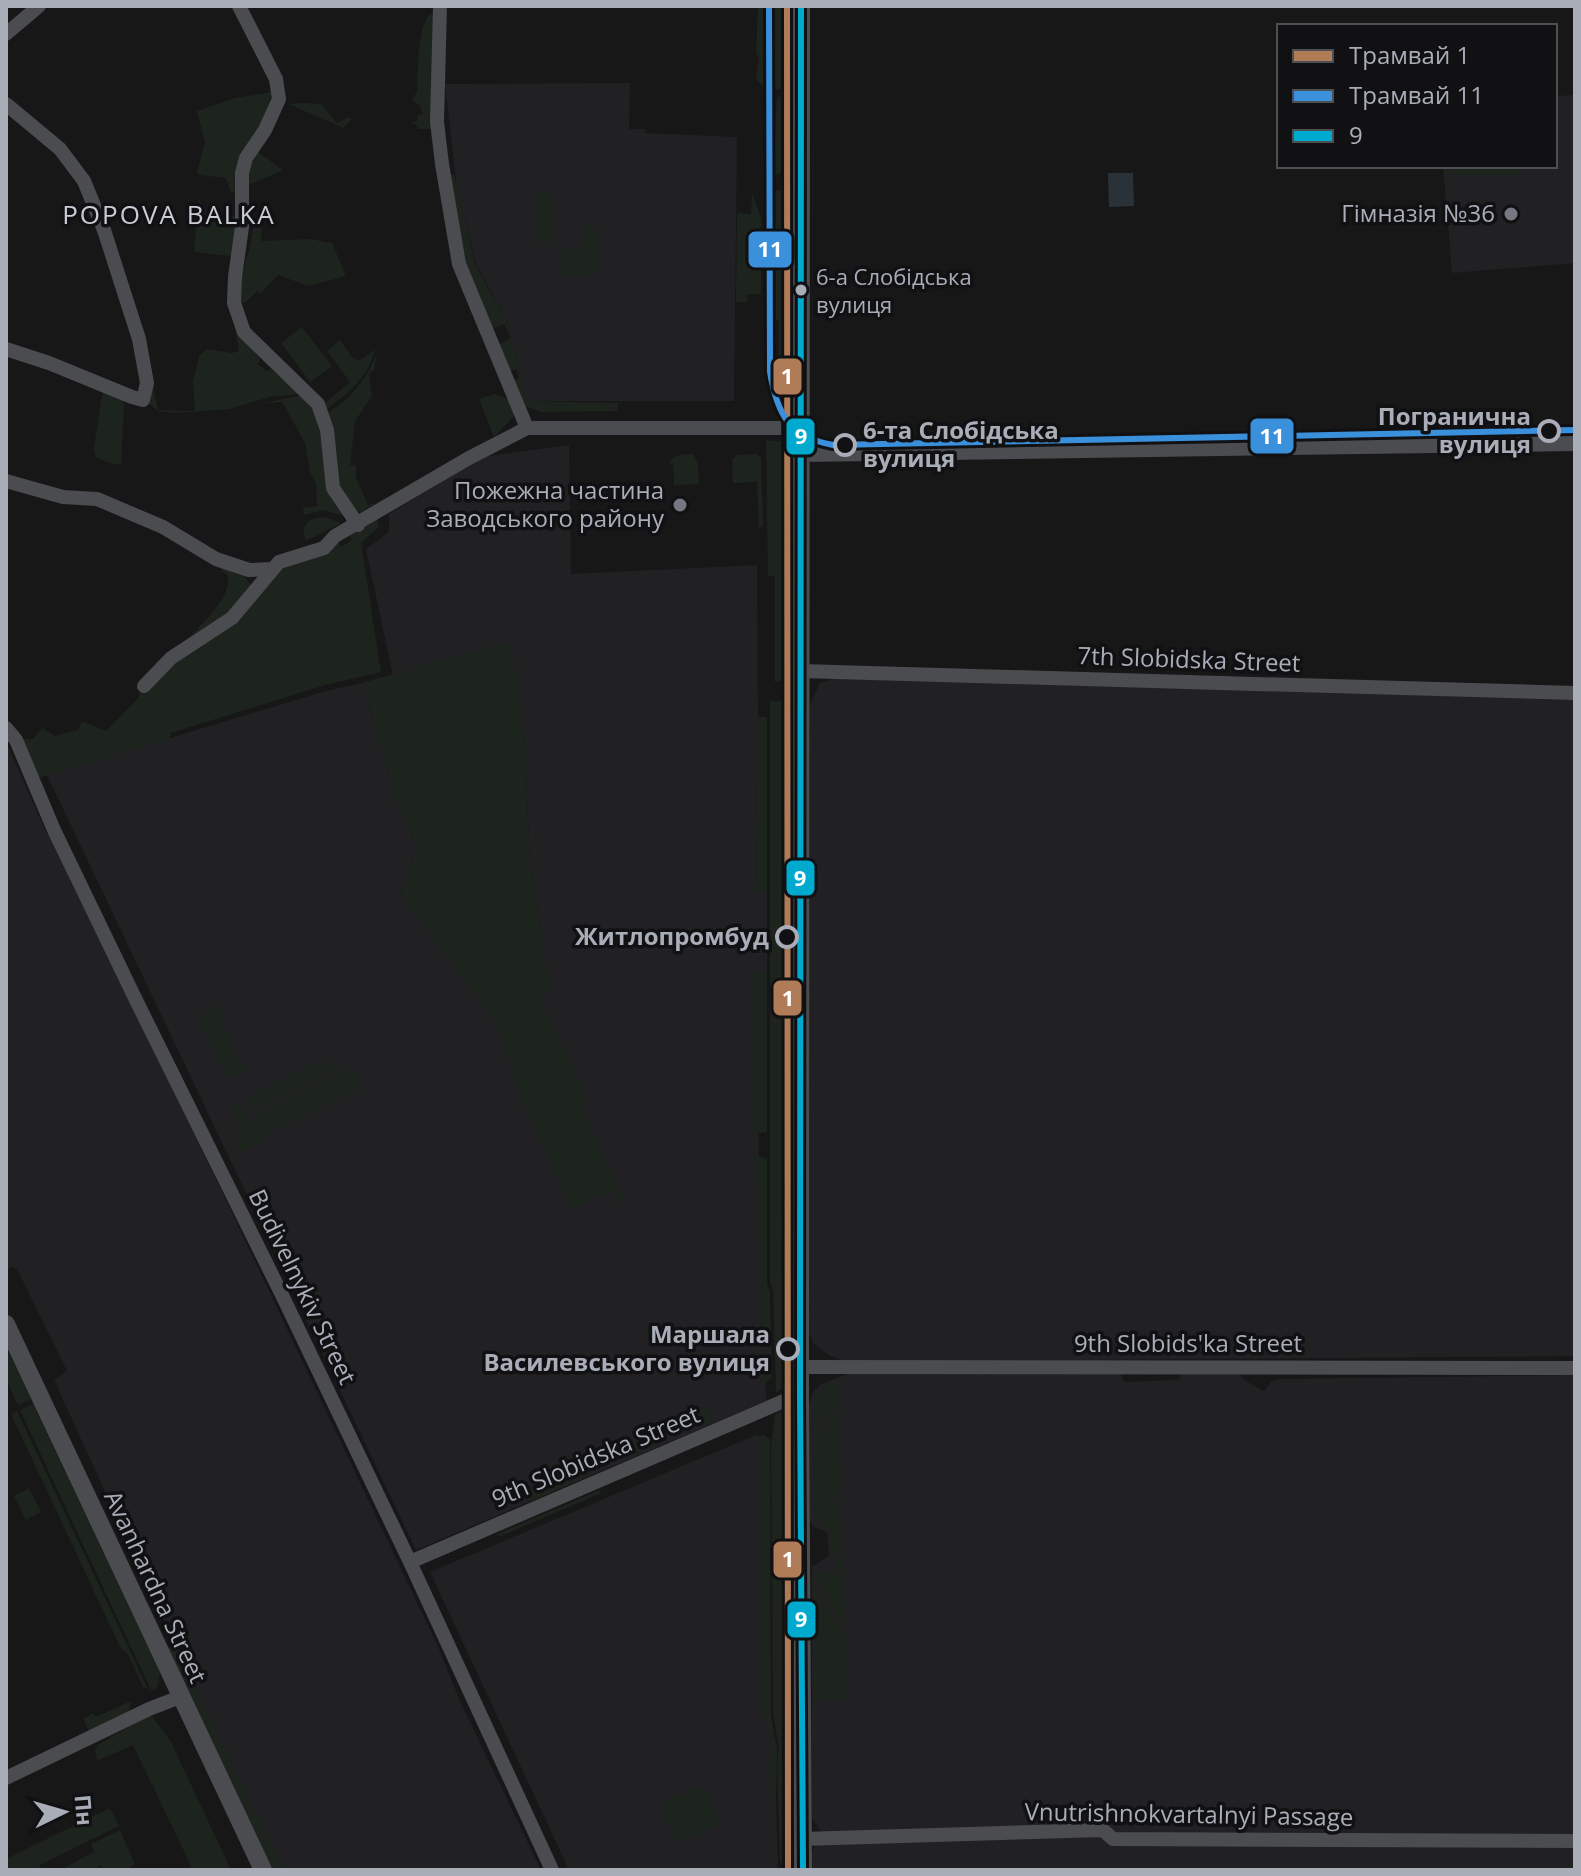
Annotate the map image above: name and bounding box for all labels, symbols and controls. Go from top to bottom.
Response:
legend [1277,24,1557,168]
text: Трамвай 1 [1349,38,1470,71]
text: Трамвай 11 [1349,78,1484,111]
text: 9 [1349,118,1363,151]
district label: POPOVA BALKA [62,196,276,232]
place label: Гімназія №36 [1341,196,1495,229]
marker: Гімназія №36 [1502,205,1520,223]
line badge: 11 [747,230,793,269]
text: 11 [757,233,783,263]
place label: 6-а Слобідська вулиця [816,261,972,319]
marker: 6-а Слобідська вулиця [793,282,809,298]
line badge: 1 [772,357,803,396]
text: 1 [781,360,793,390]
place label: Погранична вулиця [1378,399,1531,460]
place label: 6-та Слобідська вулиця [863,413,1059,474]
line badge: 9 [785,417,816,456]
line badge: 11 [1249,417,1295,455]
text: 9 [795,420,807,450]
text: 11 [1259,420,1285,450]
marker: Погранична вулиця [1538,420,1560,442]
marker: 6-та Слобідська вулиця [834,434,856,456]
place label: Пожежна частина Заводського району [426,473,665,534]
marker: Пожежна частина Заводського району [671,496,689,514]
street label: 7th Slobidska Street [1077,638,1301,679]
line badge: 9 [785,859,816,897]
text: 9 [794,862,806,892]
place label: Житлопромбуд [575,919,769,952]
marker: Житлопромбуд [776,926,798,948]
line badge: 1 [772,979,803,1017]
text: 1 [782,982,794,1012]
street label: Budivelnykiv Street [242,1183,365,1389]
place label: Маршала Василевського вулиця [483,1317,770,1378]
street label: 9th Slobids'ka Street [1074,1326,1302,1359]
marker: Маршала Василевського вулиця [777,1338,799,1360]
street label: 9th Slobidska Street [486,1397,704,1514]
street label: Avanhardna Street [97,1485,215,1688]
line badge: 1 [772,1540,803,1579]
text: 1 [782,1543,794,1573]
line badge: 9 [786,1600,817,1639]
text: 9 [795,1603,807,1633]
north arrow [24,1772,104,1852]
text: Пн [69,1793,101,1827]
street label: Vnutrishnokvartalnyi Passage [1024,1794,1354,1833]

